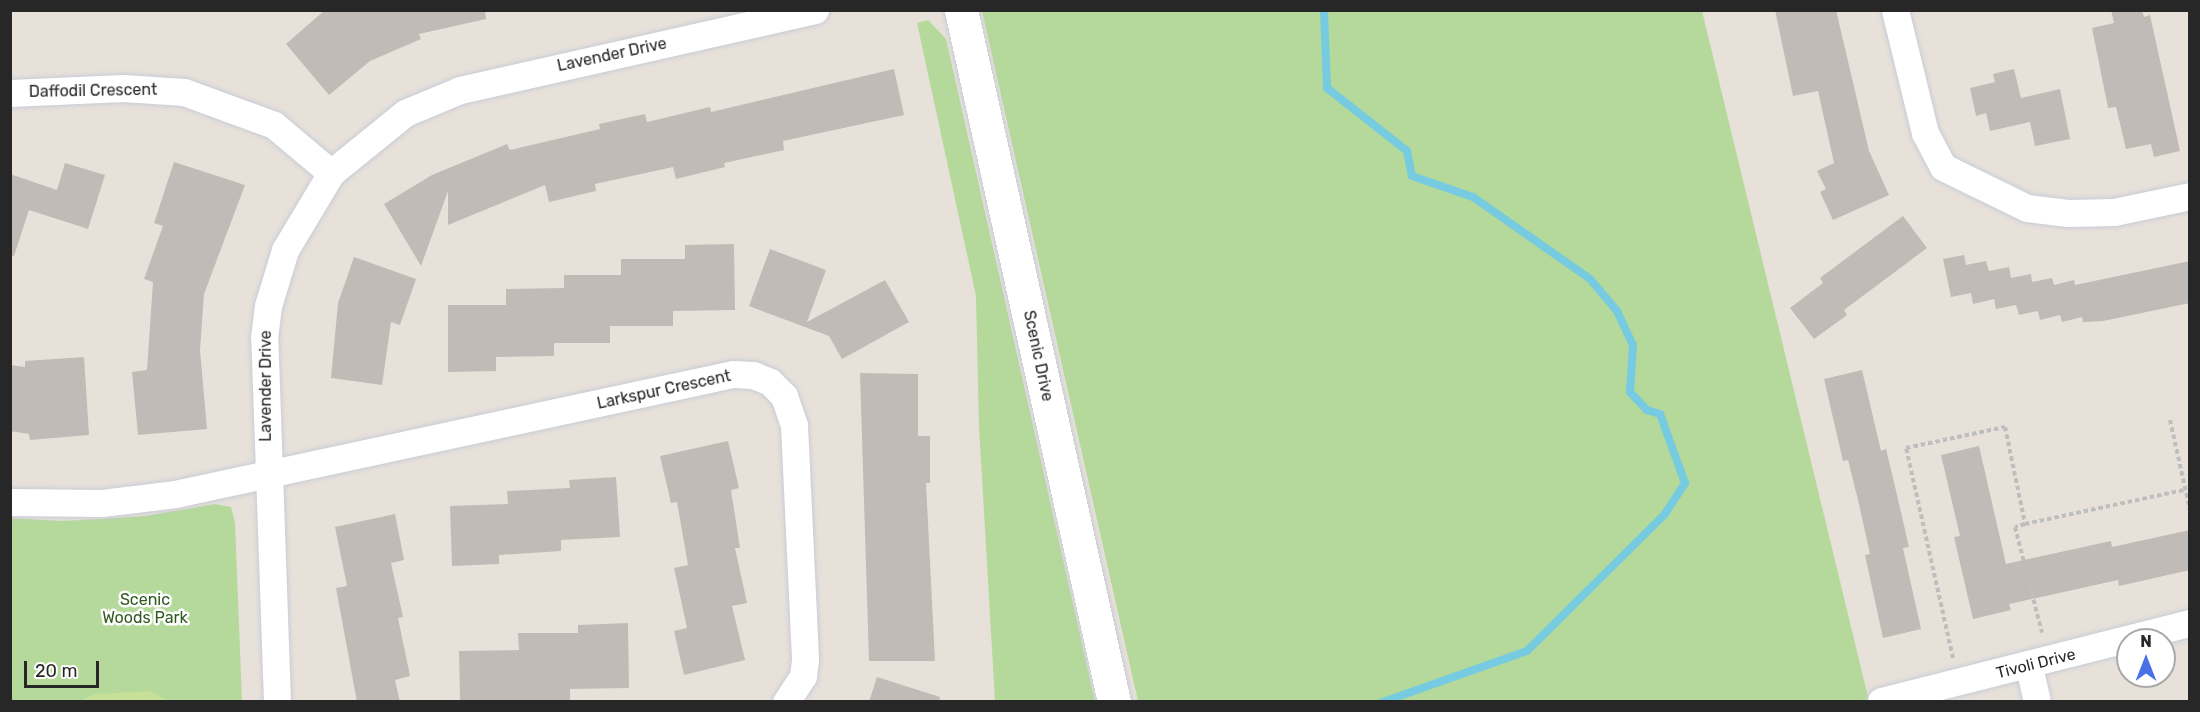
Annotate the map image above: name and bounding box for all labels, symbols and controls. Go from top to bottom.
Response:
street label: Lavender Drive [555,34,669,76]
street label: Daffodil Crescent [29,80,157,102]
street label: Scenic Drive [1019,309,1057,403]
street label: Lavender Drive [256,330,276,442]
street label: Larkspur Crescent [595,366,733,414]
park label: Scenic Woods Park [102,590,188,628]
north arrow [2116,628,2176,688]
text: N [2140,632,2152,651]
street label: Tivoli Drive [1994,645,2078,683]
scale bar [27,649,102,687]
text: 20 m [35,660,77,682]

